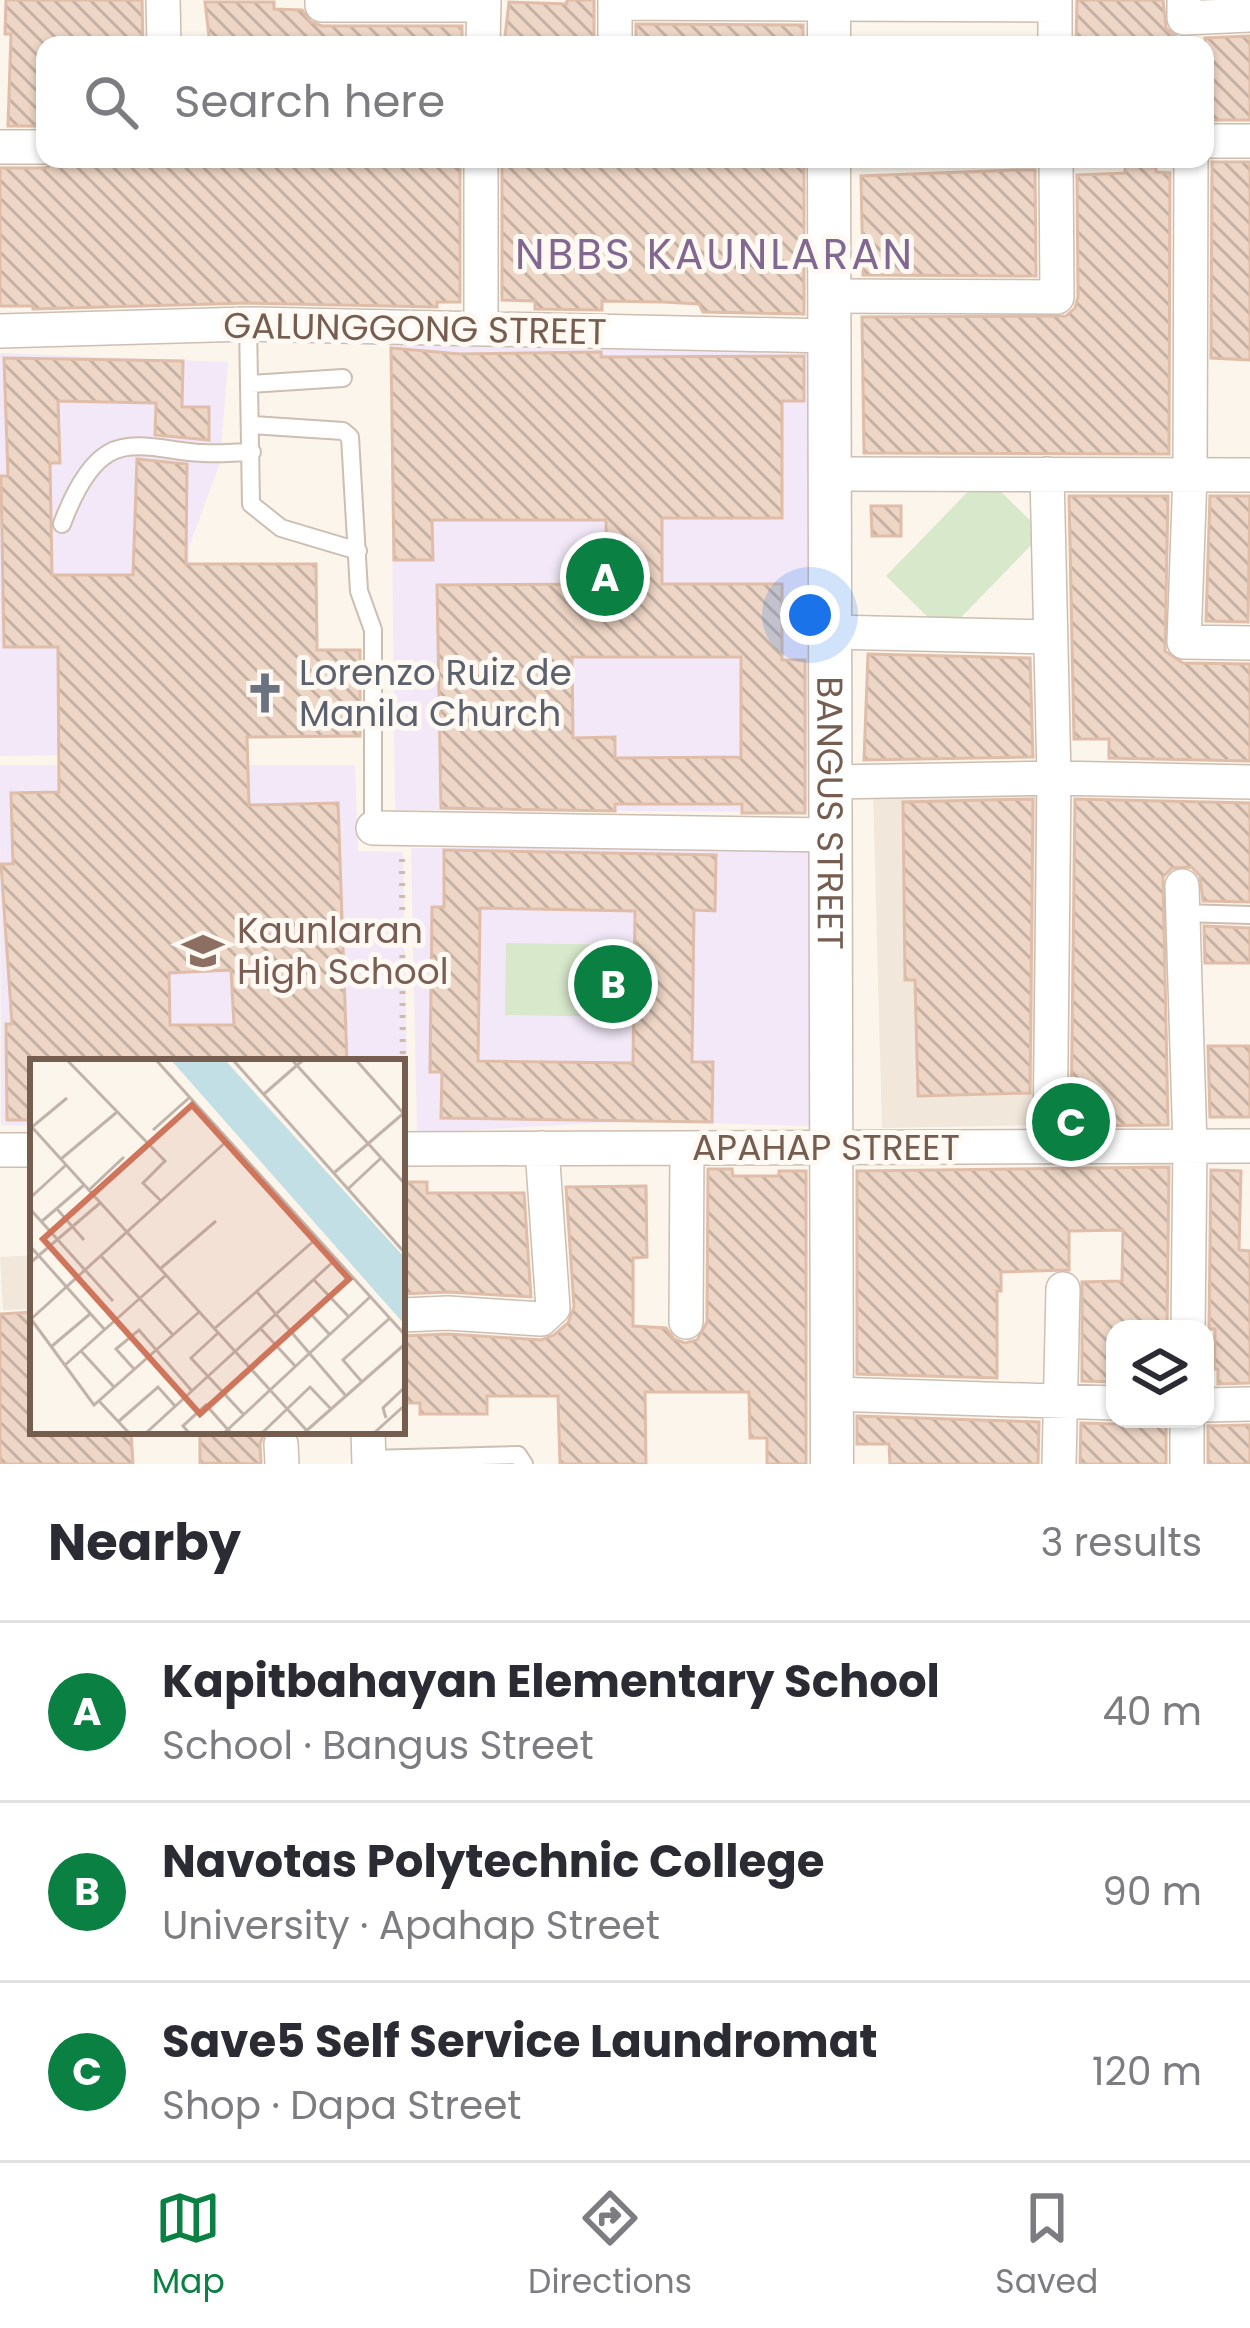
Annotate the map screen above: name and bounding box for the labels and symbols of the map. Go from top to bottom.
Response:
district label: NBBS KAUNLARAN [515,225,915,284]
street label: GALUNGGONG STREET [223,300,607,357]
pin: A [566,532,644,622]
your location [780,585,840,645]
place label: Lorenzo Ruiz de Manila Church [299,647,572,739]
church icon: Lorenzo Ruiz de Manila Church [242,670,288,716]
street label: BANGUS STREET [804,676,856,950]
place label: Kaunlaran High School [237,905,449,997]
school or university icon: Kaunlaran High School [180,928,226,974]
pin: B [574,939,652,1029]
inset map [30,1059,405,1434]
pin: C [1032,1077,1110,1167]
street label: APAHAP STREET [692,1122,960,1173]

